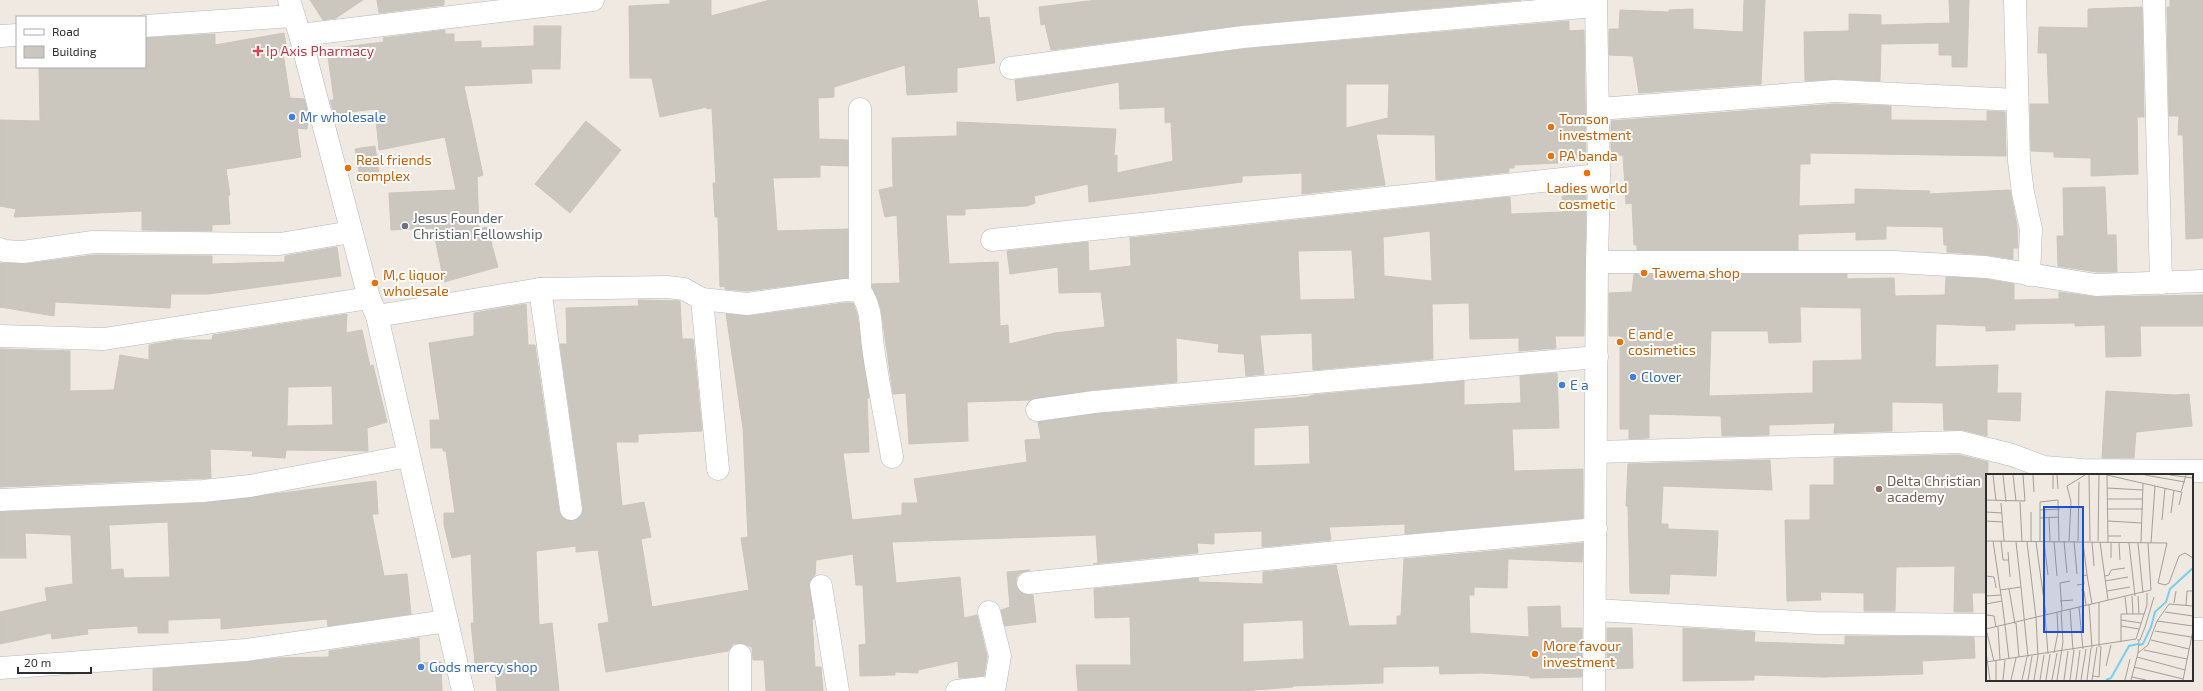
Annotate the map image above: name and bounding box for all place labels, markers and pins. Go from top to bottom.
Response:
place label: Ip Axis Pharmacy [266,42,375,59]
marker: Ip Axis Pharmacy [253,46,263,56]
place label: Mr wholesale [300,108,386,125]
place label: Tomson investment [1559,110,1631,143]
marker: Mr wholesale [287,112,297,122]
marker: Tomson investment [1546,122,1556,132]
place label: PA banda [1559,147,1618,164]
place label: Real friends complex [356,151,432,184]
marker: PA banda [1546,151,1556,161]
marker: Real friends complex [343,163,353,173]
marker: Ladies world cosmetic [1582,168,1592,178]
place label: Ladies world cosmetic [1546,179,1628,212]
place label: Jesus Founder Christian Fellowship [413,209,543,242]
marker: Jesus Founder Christian Fellowship [400,221,410,231]
place label: Tawema shop [1652,264,1740,281]
place label: M,c liquor wholesale [383,266,449,299]
marker: Tawema shop [1639,268,1649,278]
marker: M,c liquor wholesale [370,278,380,288]
place label: E and e cosimetics [1628,325,1696,358]
marker: E and e cosimetics [1615,337,1625,347]
place label: Clover [1641,368,1682,385]
marker: Clover [1628,372,1638,382]
place label: E a [1570,376,1589,393]
marker: E a [1557,380,1567,390]
place label: Delta Christian academy [1887,472,1981,505]
marker: Delta Christian academy [1874,484,1884,494]
place label: More favour investment [1543,637,1621,670]
marker: More favour investment [1530,649,1540,659]
place label: Gods mercy shop [429,658,538,675]
marker: Gods mercy shop [416,662,426,672]

